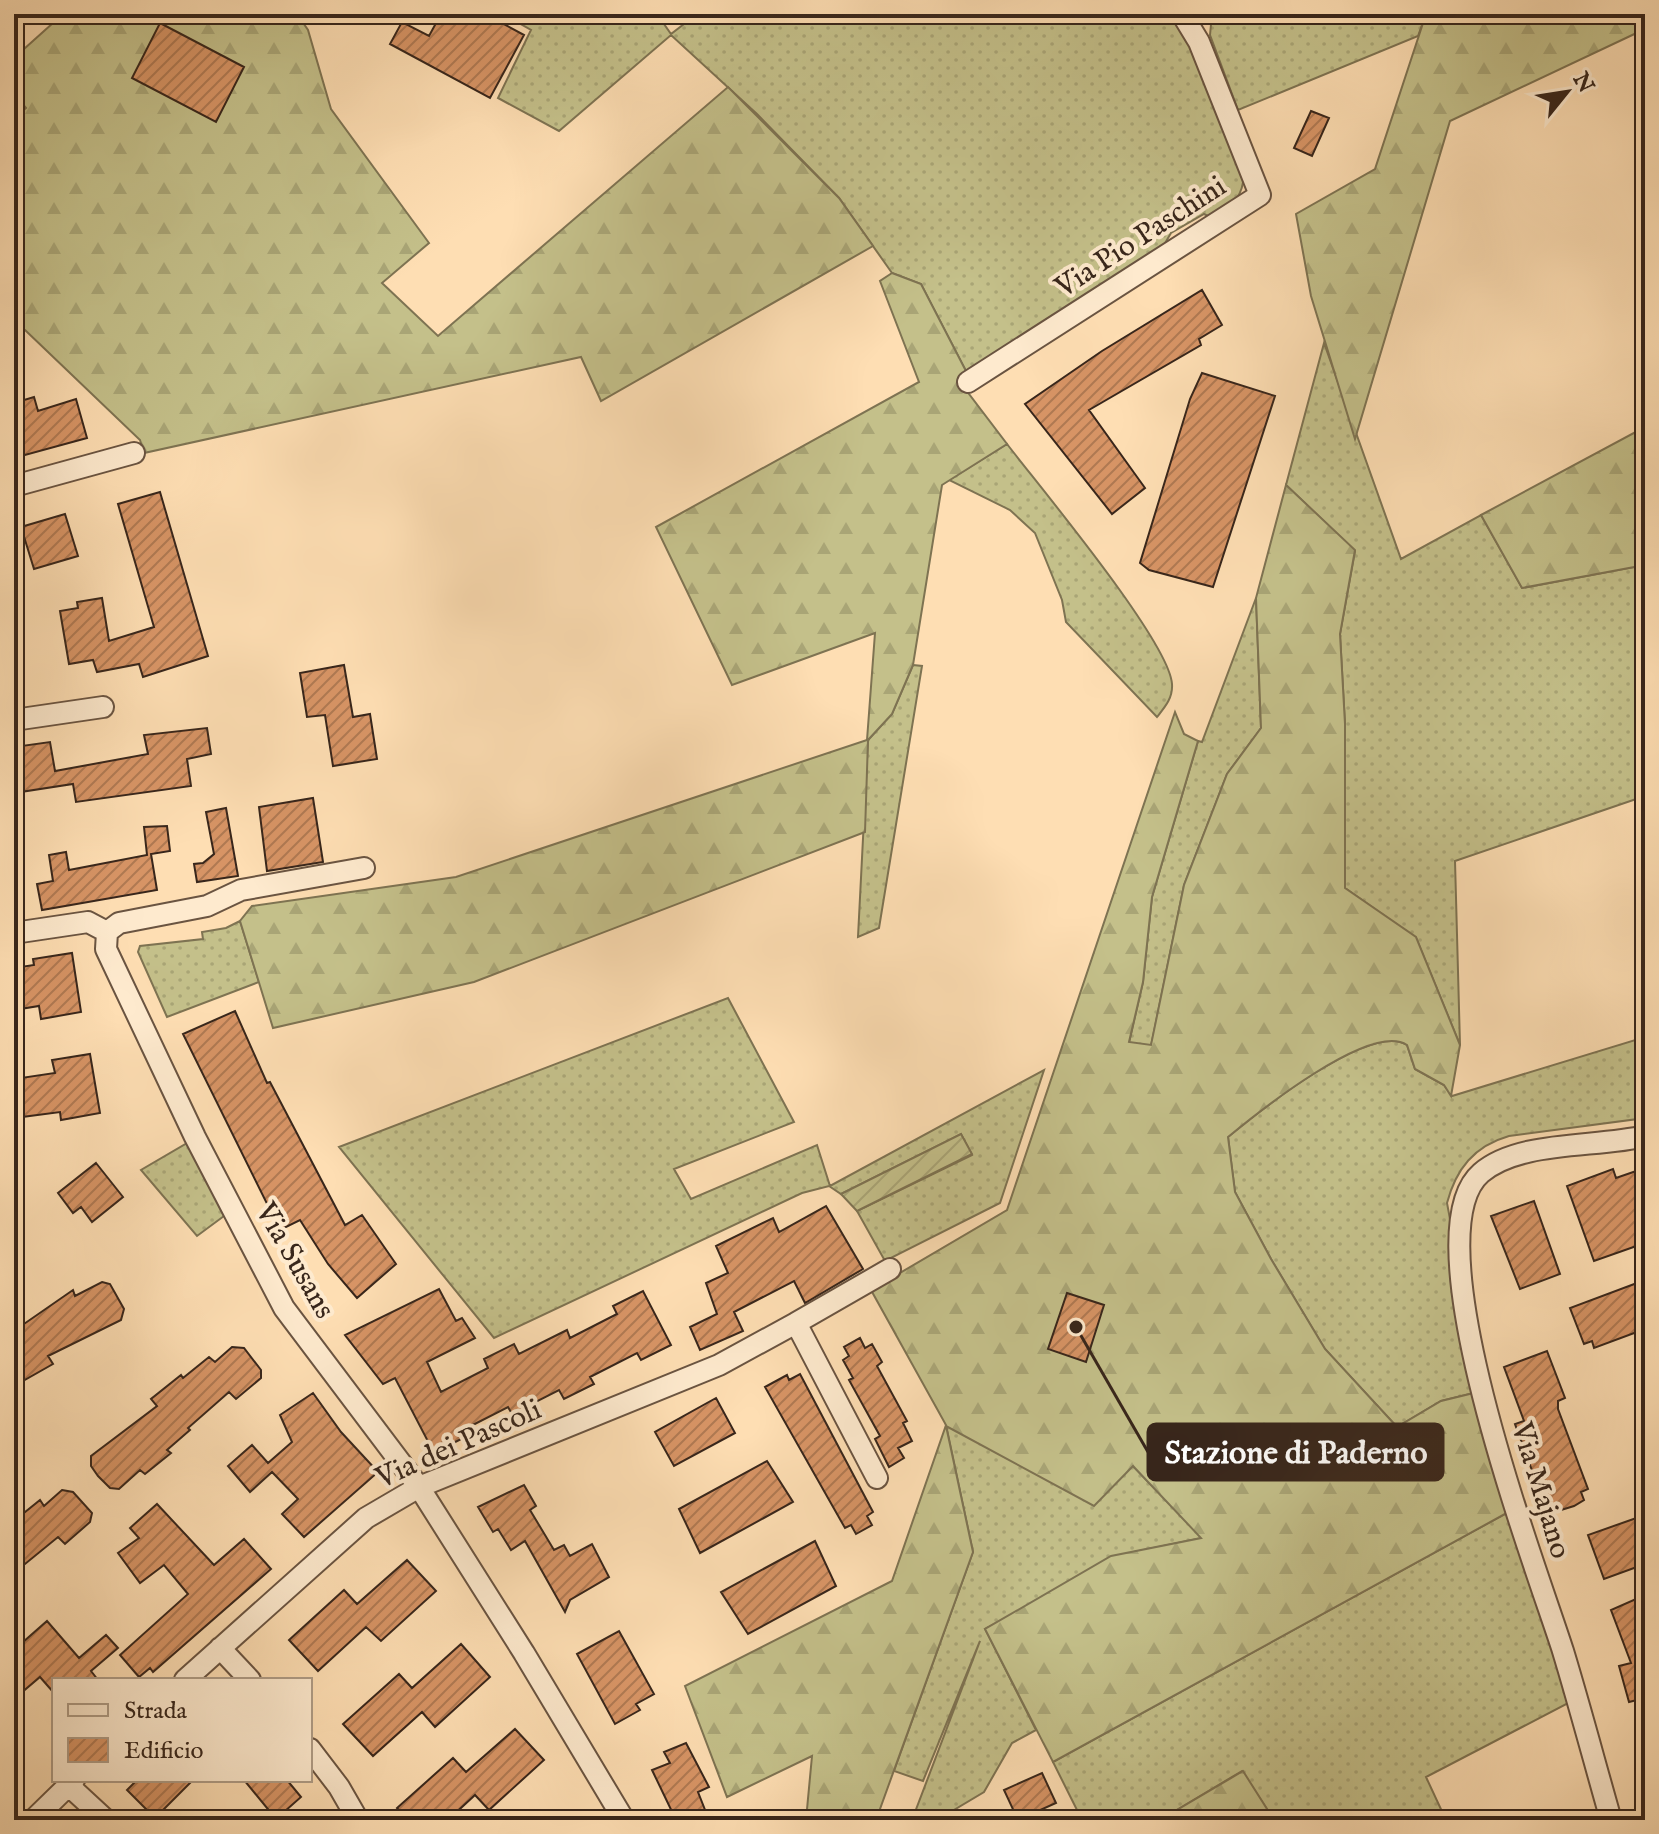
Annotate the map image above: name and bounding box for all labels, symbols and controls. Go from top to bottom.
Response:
north arrow [1527,52,1607,132]
text: N [1565,67,1599,98]
street label: Via Pio Paschini [1047,168,1234,308]
street label: Via Susans [245,1195,343,1326]
street label: Via dei Pascoli [369,1391,548,1499]
street label: Via Majano [1501,1417,1579,1563]
callout: Stazione di Paderno [1148,1424,1443,1480]
text: Stazione di Paderno [1165,1434,1427,1475]
legend [52,1678,312,1782]
text: Strada [124,1696,188,1727]
text: Edificio [124,1736,203,1767]

